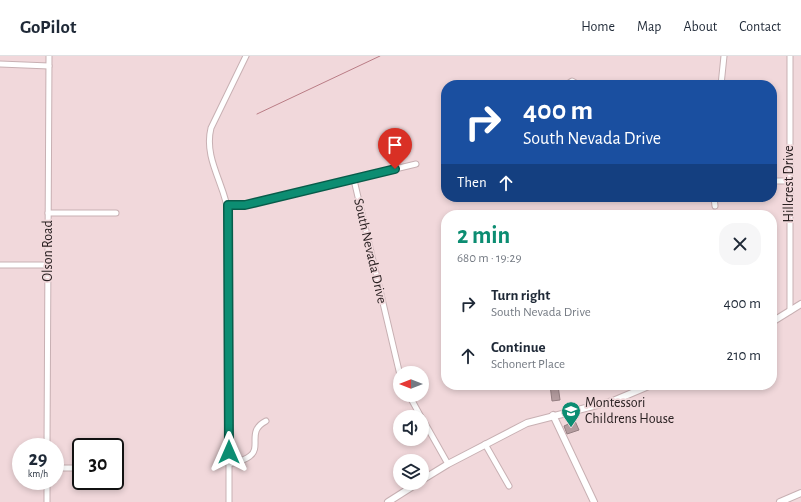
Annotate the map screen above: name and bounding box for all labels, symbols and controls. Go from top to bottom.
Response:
text: GoPilot [20,18,76,37]
text: Home [581,20,615,34]
text: Map [637,20,661,34]
text: About [683,20,717,34]
text: Contact [739,20,781,34]
icon: right [457,96,509,148]
text: 400 m [523,97,593,125]
pin [378,128,412,169]
text: South Nevada Drive [523,130,661,148]
icon: arrive [384,134,406,156]
street label: Hillcrest Drive [782,145,796,223]
icon: ahead [495,172,517,194]
text: Then [457,175,487,190]
street label: South Nevada Drive [351,197,389,305]
street label: Olson Road [41,220,55,282]
button: close [719,223,761,265]
text: 2 min [457,224,510,248]
text: 680 m · 19:29 [457,252,522,265]
text: Turn right [491,288,550,303]
icon: right [457,293,479,315]
text: 400 m [723,296,761,311]
text: South Nevada Drive [491,306,591,319]
text: Continue [491,340,546,355]
icon: ahead [457,345,479,367]
text: 210 m [727,348,761,363]
text: Schonert Place [491,358,565,371]
north arrow [393,366,429,402]
map controls [393,366,429,490]
place label: Montessori Childrens House [585,396,674,426]
school or university icon: Montessori Childrens House [560,400,582,428]
button: sound [393,410,429,446]
position arrow [208,431,250,473]
speed limit sign: 30 [72,438,124,490]
text: 29 [28,449,48,469]
button: layers [393,454,429,490]
text: km/h [28,469,48,479]

